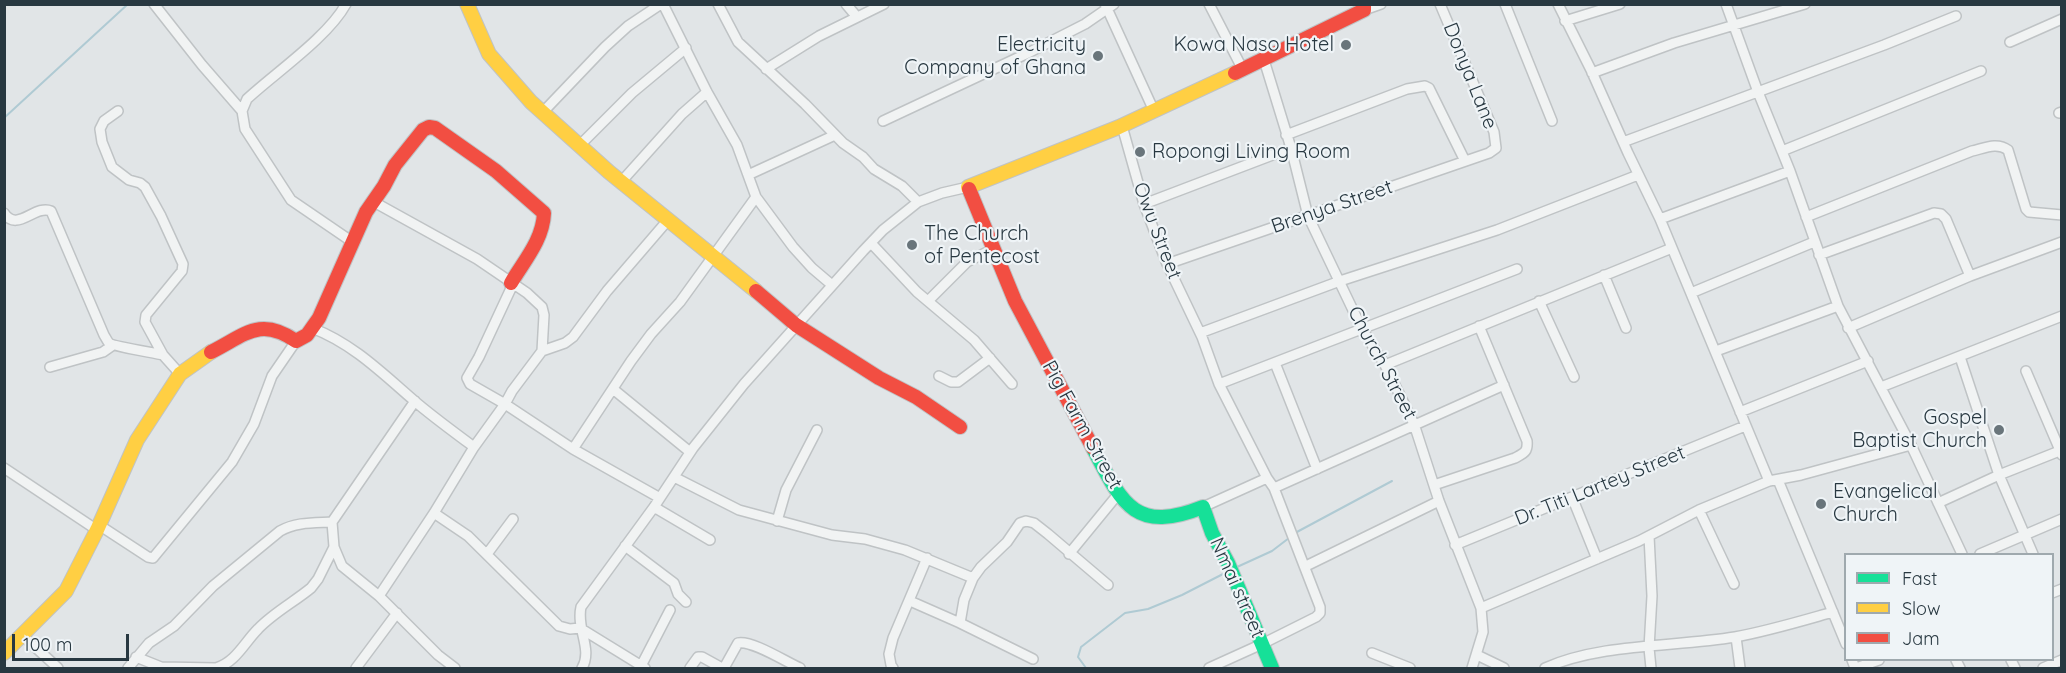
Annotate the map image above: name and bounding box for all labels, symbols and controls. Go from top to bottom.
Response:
street label: Donya Lane [1438,19,1502,133]
place label: Electricity Company of Ghana [904,33,1086,80]
place label: Kowa Naso Hotel [1173,33,1334,57]
marker: Kowa Naso Hotel [1339,38,1353,52]
marker: Electricity Company of Ghana [1091,49,1105,63]
place label: Ropongi Living Room [1152,140,1350,164]
marker: Ropongi Living Room [1133,145,1147,159]
street label: Brenya Street [1268,175,1396,239]
street label: Owu Street [1128,179,1186,283]
place label: The Church of Pentecost [924,222,1040,269]
marker: The Church of Pentecost [905,238,919,252]
street label: Church Street [1342,302,1422,424]
street label: Pig Farm Street [1037,357,1127,493]
place label: Gospel Baptist Church [1852,406,1987,453]
marker: Gospel Baptist Church [1992,423,2006,437]
street label: Dr. Titi Lartey Street [1511,441,1689,531]
place label: Evangelical Church [1833,480,1938,527]
marker: Evangelical Church [1814,497,1828,511]
street label: Nmai street [1204,534,1270,642]
legend [1844,553,2054,661]
text: Fast [1902,567,1937,590]
text: Slow [1902,597,1940,620]
scale bar [15,622,132,660]
text: Jam [1902,627,1940,650]
text: 100 m [23,633,72,656]

